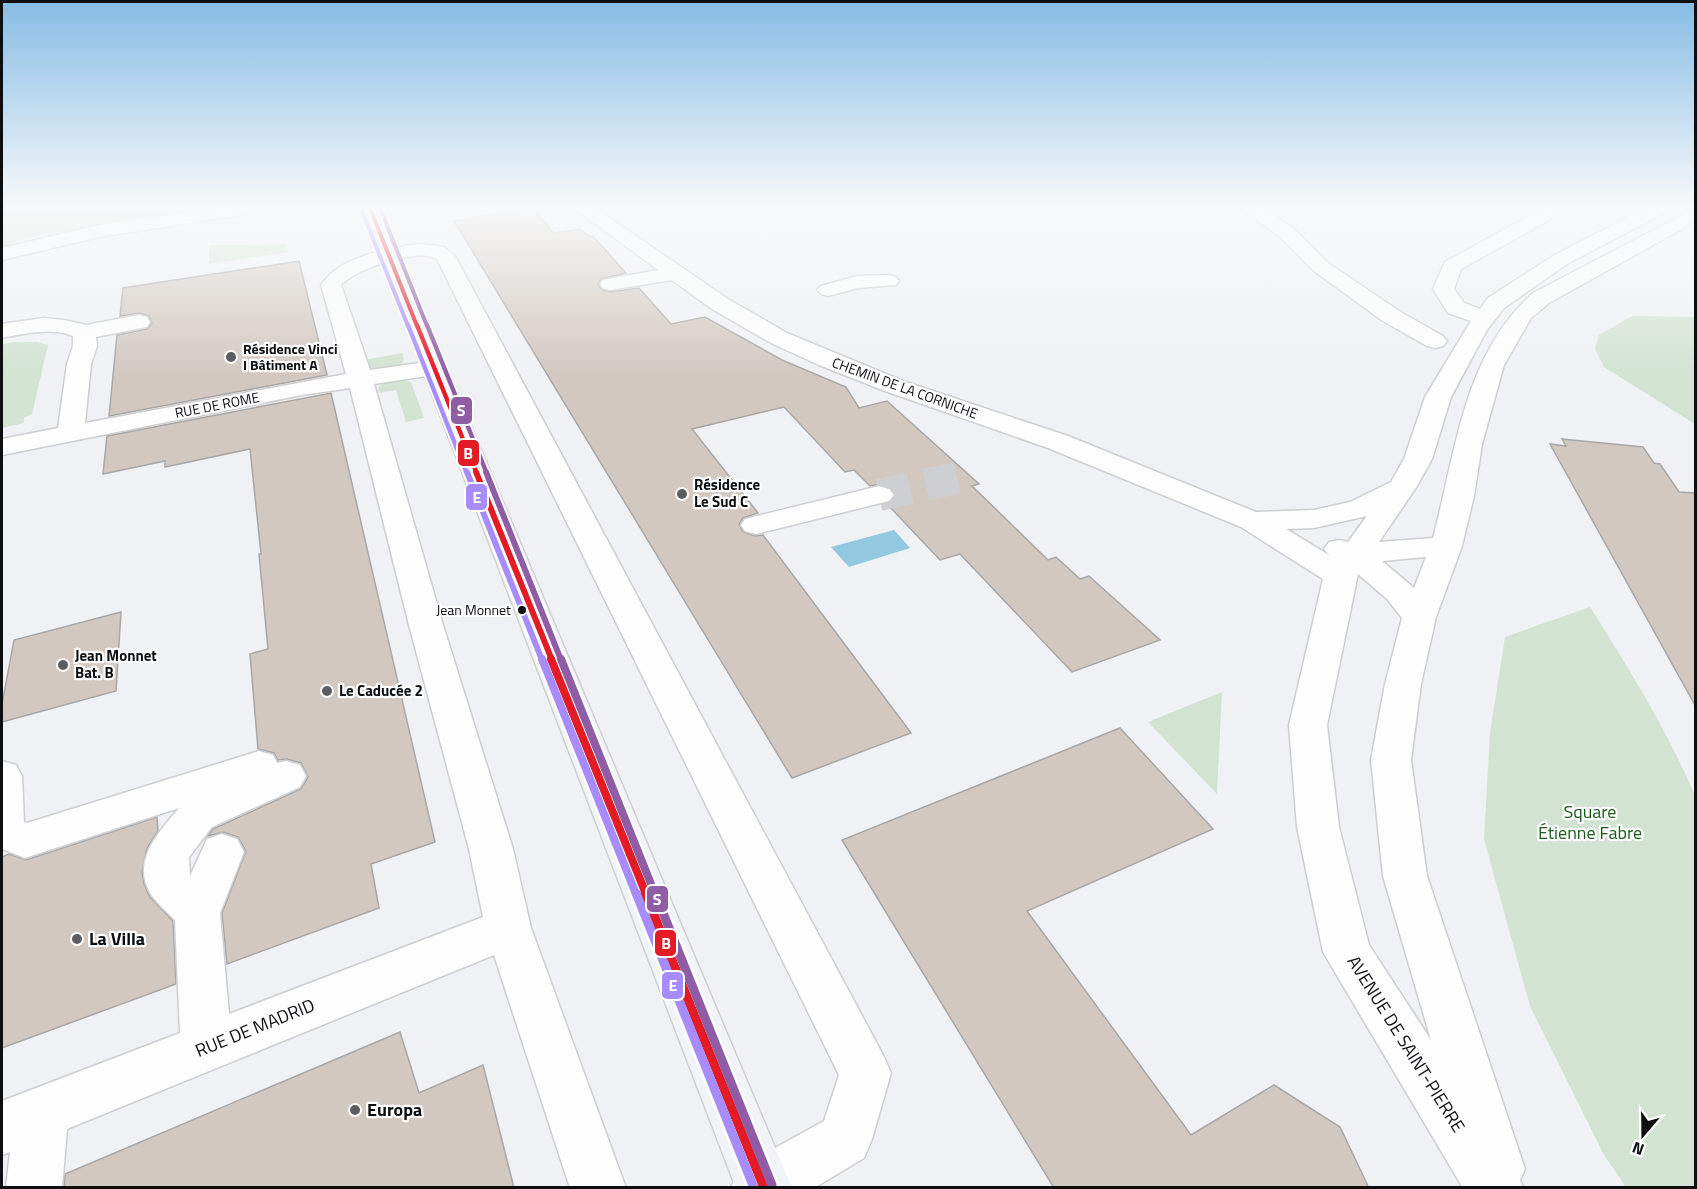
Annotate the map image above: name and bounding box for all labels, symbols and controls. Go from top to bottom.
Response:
place label: Résidence Vinci I Bâtiment A [243,338,338,375]
marker: Résidence Vinci I Bâtiment A [224,350,238,364]
street label: CHEMIN DE LA CORNICHE [829,351,981,424]
street label: RUE DE ROME [173,386,261,423]
line badge: S [450,396,473,425]
text: S [457,398,466,422]
line badge: B [457,439,480,467]
text: B [463,441,473,465]
place label: Résidence Le Sud C [694,473,761,513]
line badge: E [465,483,488,511]
text: E [473,485,482,509]
marker: Résidence Le Sud C [675,487,689,501]
place label: Jean Monnet [436,599,511,620]
marker: Jean Monnet [516,604,528,616]
place label: Jean Monnet Bat. B [75,644,157,684]
marker: Jean Monnet Bat. B [56,658,70,672]
place label: Le Caducée 2 [339,679,423,702]
marker: Le Caducée 2 [320,684,334,698]
park label: Square Étienne Fabre [1538,798,1642,846]
line badge: S [646,885,669,913]
text: S [653,887,662,911]
place label: La Villa [89,925,145,952]
line badge: B [654,929,677,957]
text: B [661,931,671,955]
marker: La Villa [70,932,84,946]
street label: AVENUE DE SAINT-PIERRE [1341,950,1472,1137]
line badge: E [661,971,684,1000]
text: E [669,973,678,997]
street label: RUE DE MADRID [191,991,319,1064]
place label: Europa [367,1096,422,1123]
marker: Europa [348,1103,362,1117]
north arrow [1613,1105,1673,1165]
text: N [1629,1136,1647,1162]

